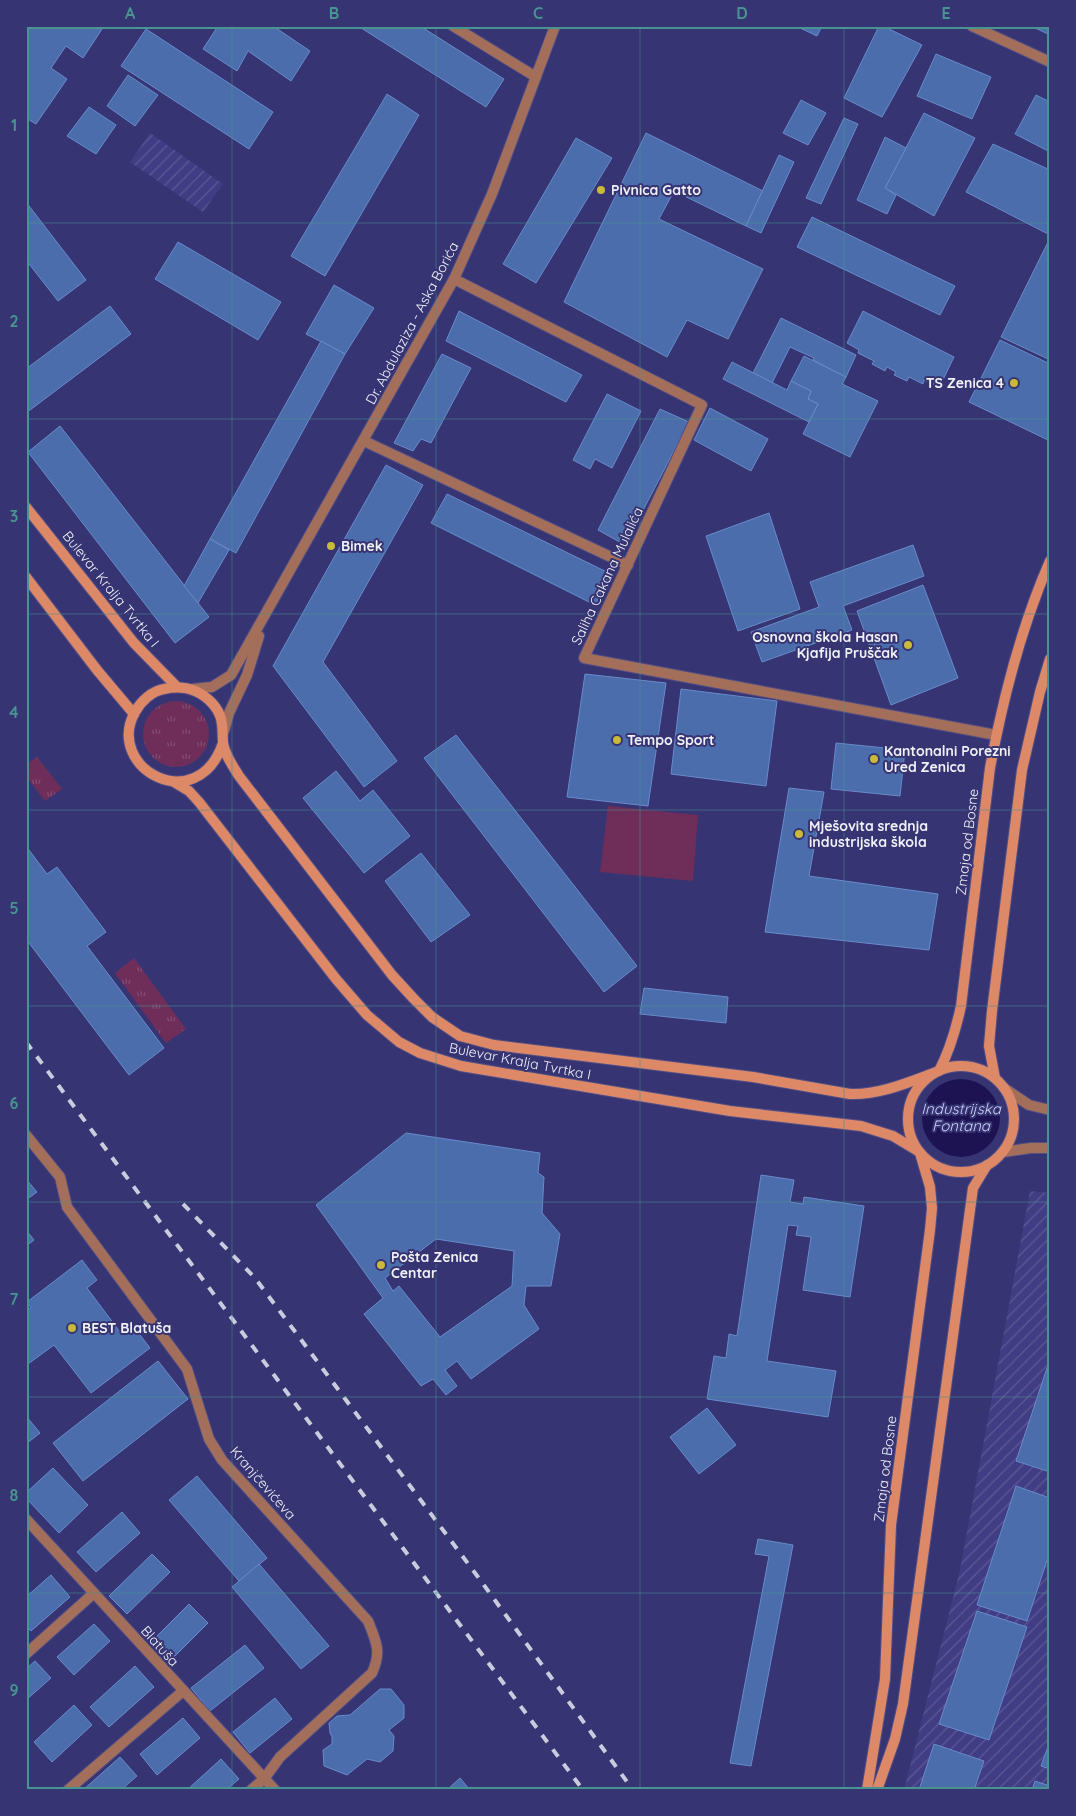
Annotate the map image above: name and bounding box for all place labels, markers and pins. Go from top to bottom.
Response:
place label: Pivnica Gatto [611,181,701,199]
marker: Pivnica Gatto [595,184,607,196]
place label: TS Zenica 4 [926,374,1004,392]
marker: TS Zenica 4 [1008,377,1020,389]
place label: Bimek [341,537,383,555]
marker: Bimek [325,540,337,552]
place label: Osnovna škola Hasan Kjafija Pruščak [752,628,898,662]
marker: Osnovna škola Hasan Kjafija Pruščak [902,639,914,651]
place label: Tempo Sport [627,731,715,749]
marker: Tempo Sport [611,734,623,746]
place label: Kantonalni Porezni Ured Zenica [884,742,1011,776]
marker: Kantonalni Porezni Ured Zenica [868,753,880,765]
place label: Mješovita srednja industrijska škola [809,817,928,851]
marker: Mješovita srednja industrijska škola [793,828,805,840]
place label: Pošta Zenica Centar [391,1248,478,1282]
marker: Pošta Zenica Centar [375,1259,387,1271]
place label: BEST Blatuša [82,1319,171,1337]
marker: BEST Blatuša [66,1322,78,1334]

